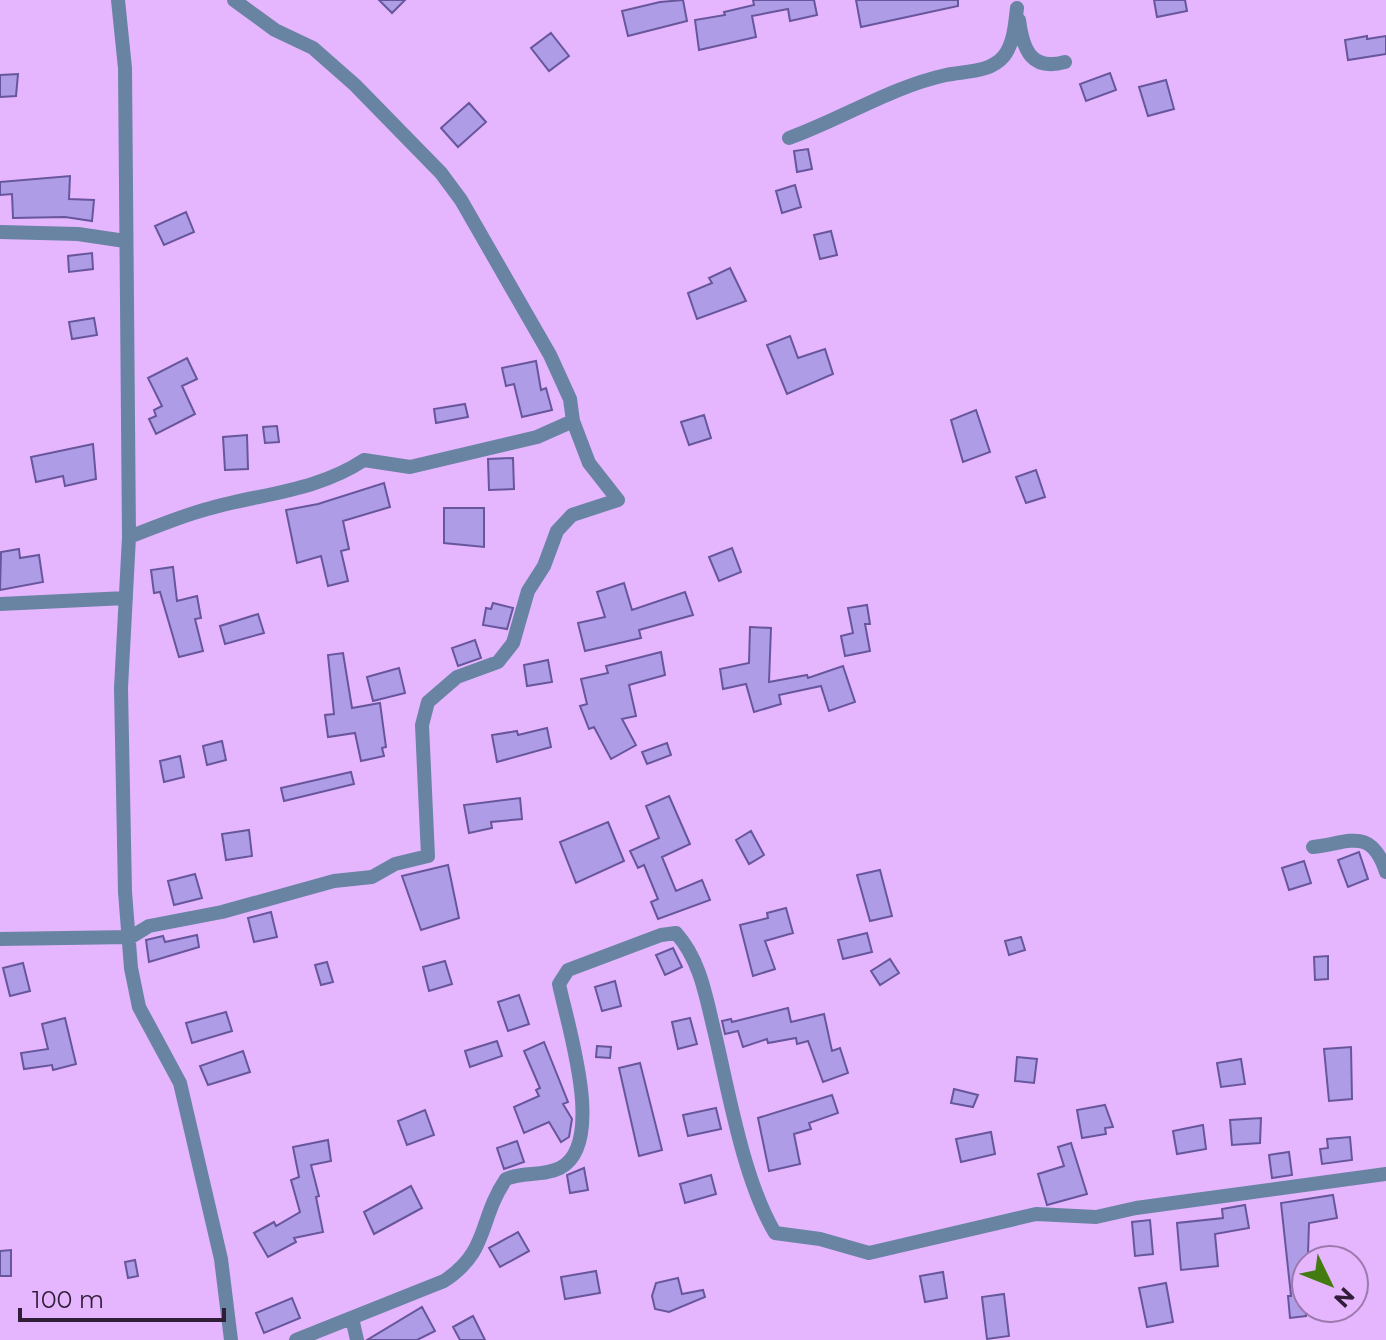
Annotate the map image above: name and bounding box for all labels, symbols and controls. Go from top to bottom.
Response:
north arrow [1290,1244,1370,1324]
scale bar [20,1272,224,1322]
text: N [1328,1282,1360,1313]
text: 100 m [32,1285,104,1314]

